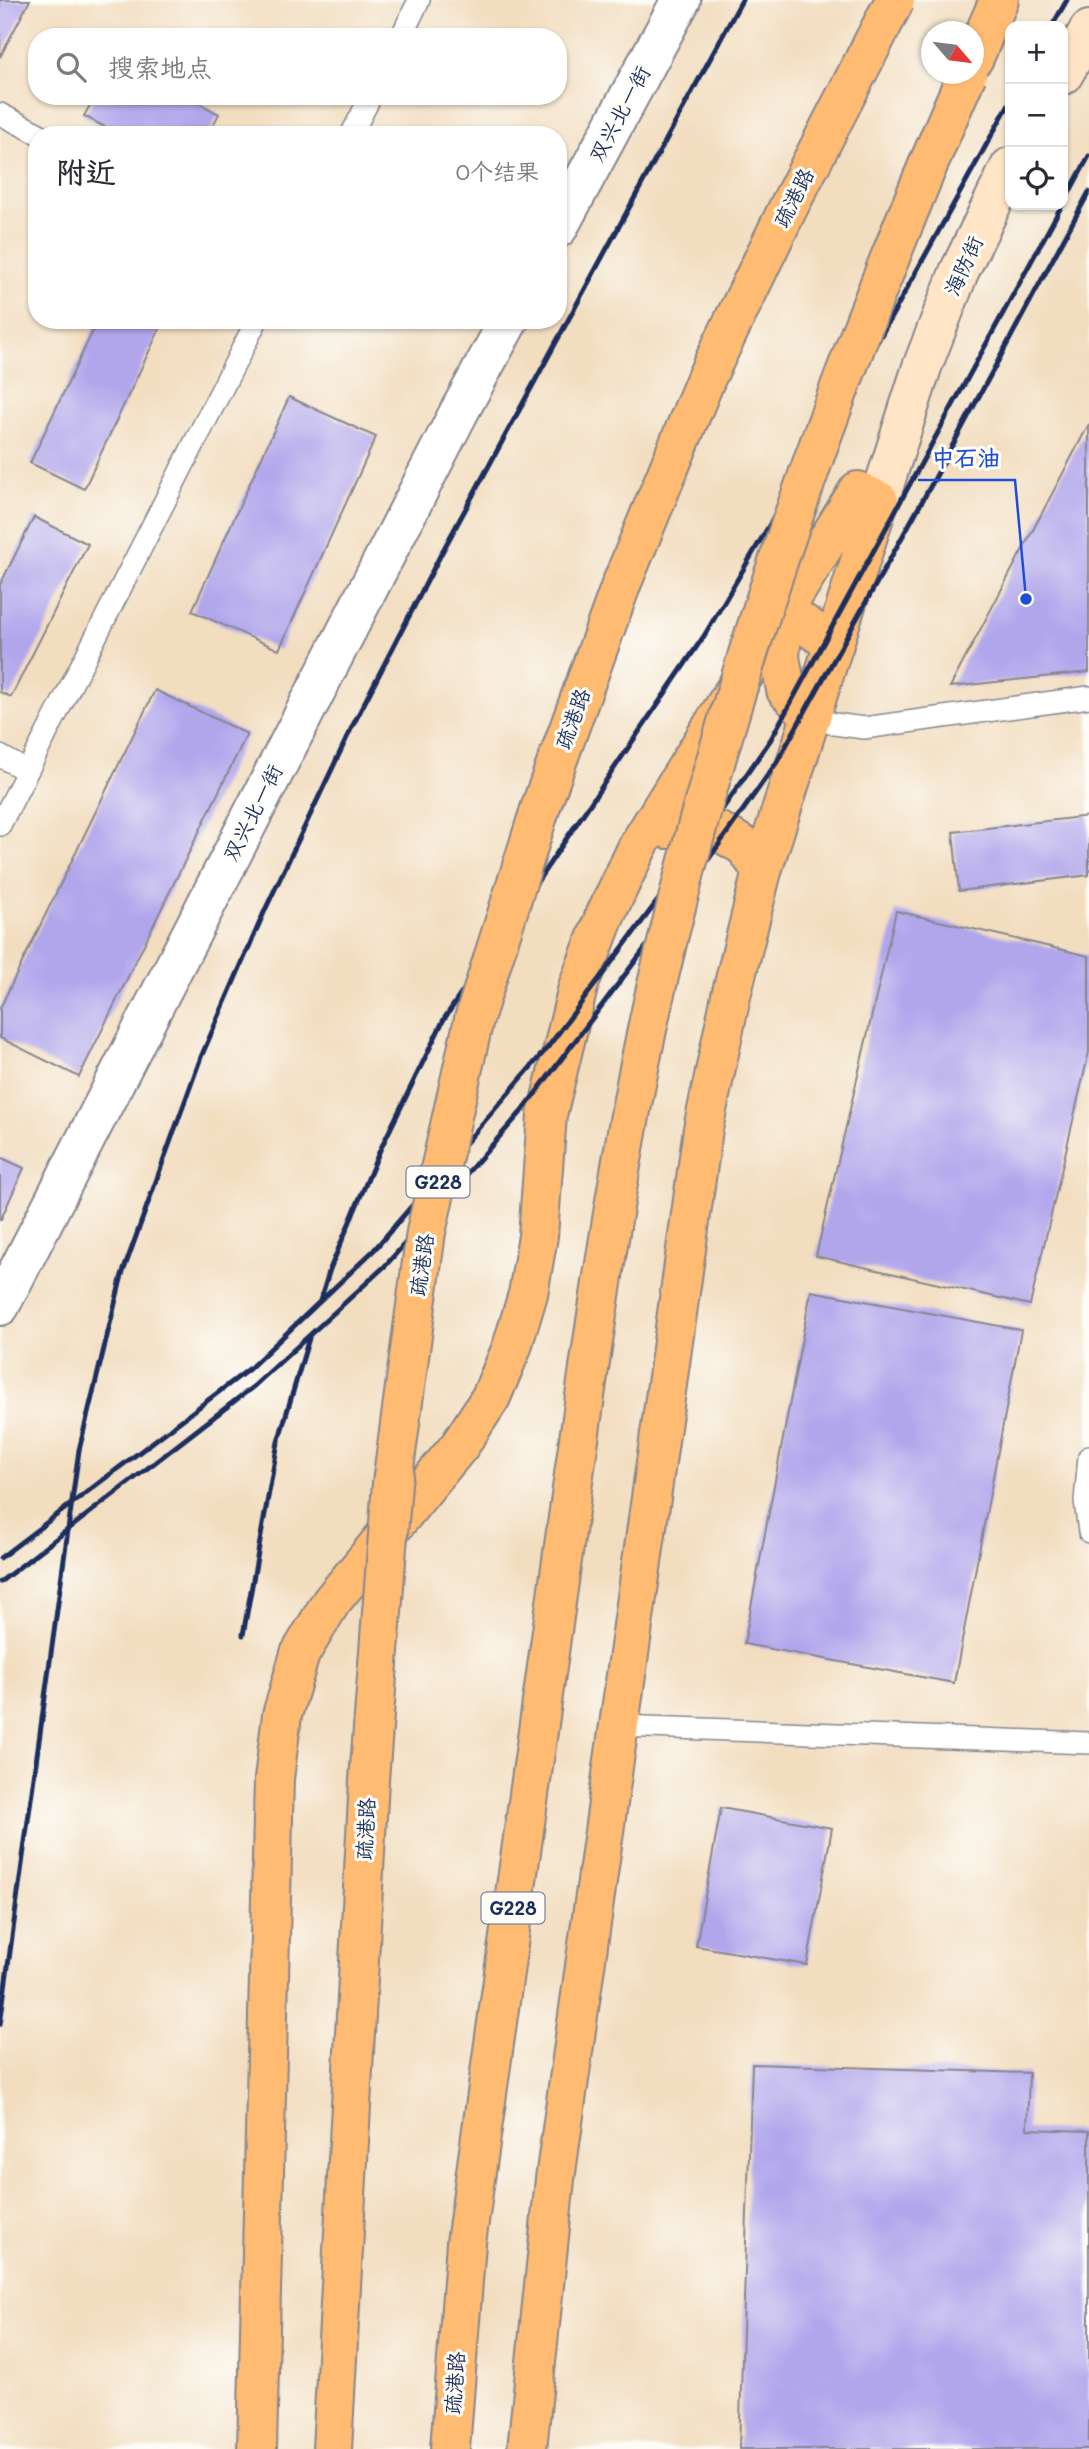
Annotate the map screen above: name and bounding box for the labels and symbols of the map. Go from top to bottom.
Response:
north arrow [921,21,984,84]
street label: 双兴北一街 [582,61,655,166]
street label: 疏港路 [766,163,819,232]
street label: 海防街 [937,231,988,300]
callout: 中石油 [918,436,1015,480]
text: 中石油 [932,442,1001,472]
street label: 疏港路 [548,684,595,753]
street label: 双兴北一街 [216,759,288,865]
road number: G228 [406,1166,470,1198]
street label: 疏港路 [403,1232,438,1298]
street label: 疏港路 [349,1797,380,1861]
road number: G228 [482,1892,544,1924]
street label: 疏港路 [438,2351,469,2415]

